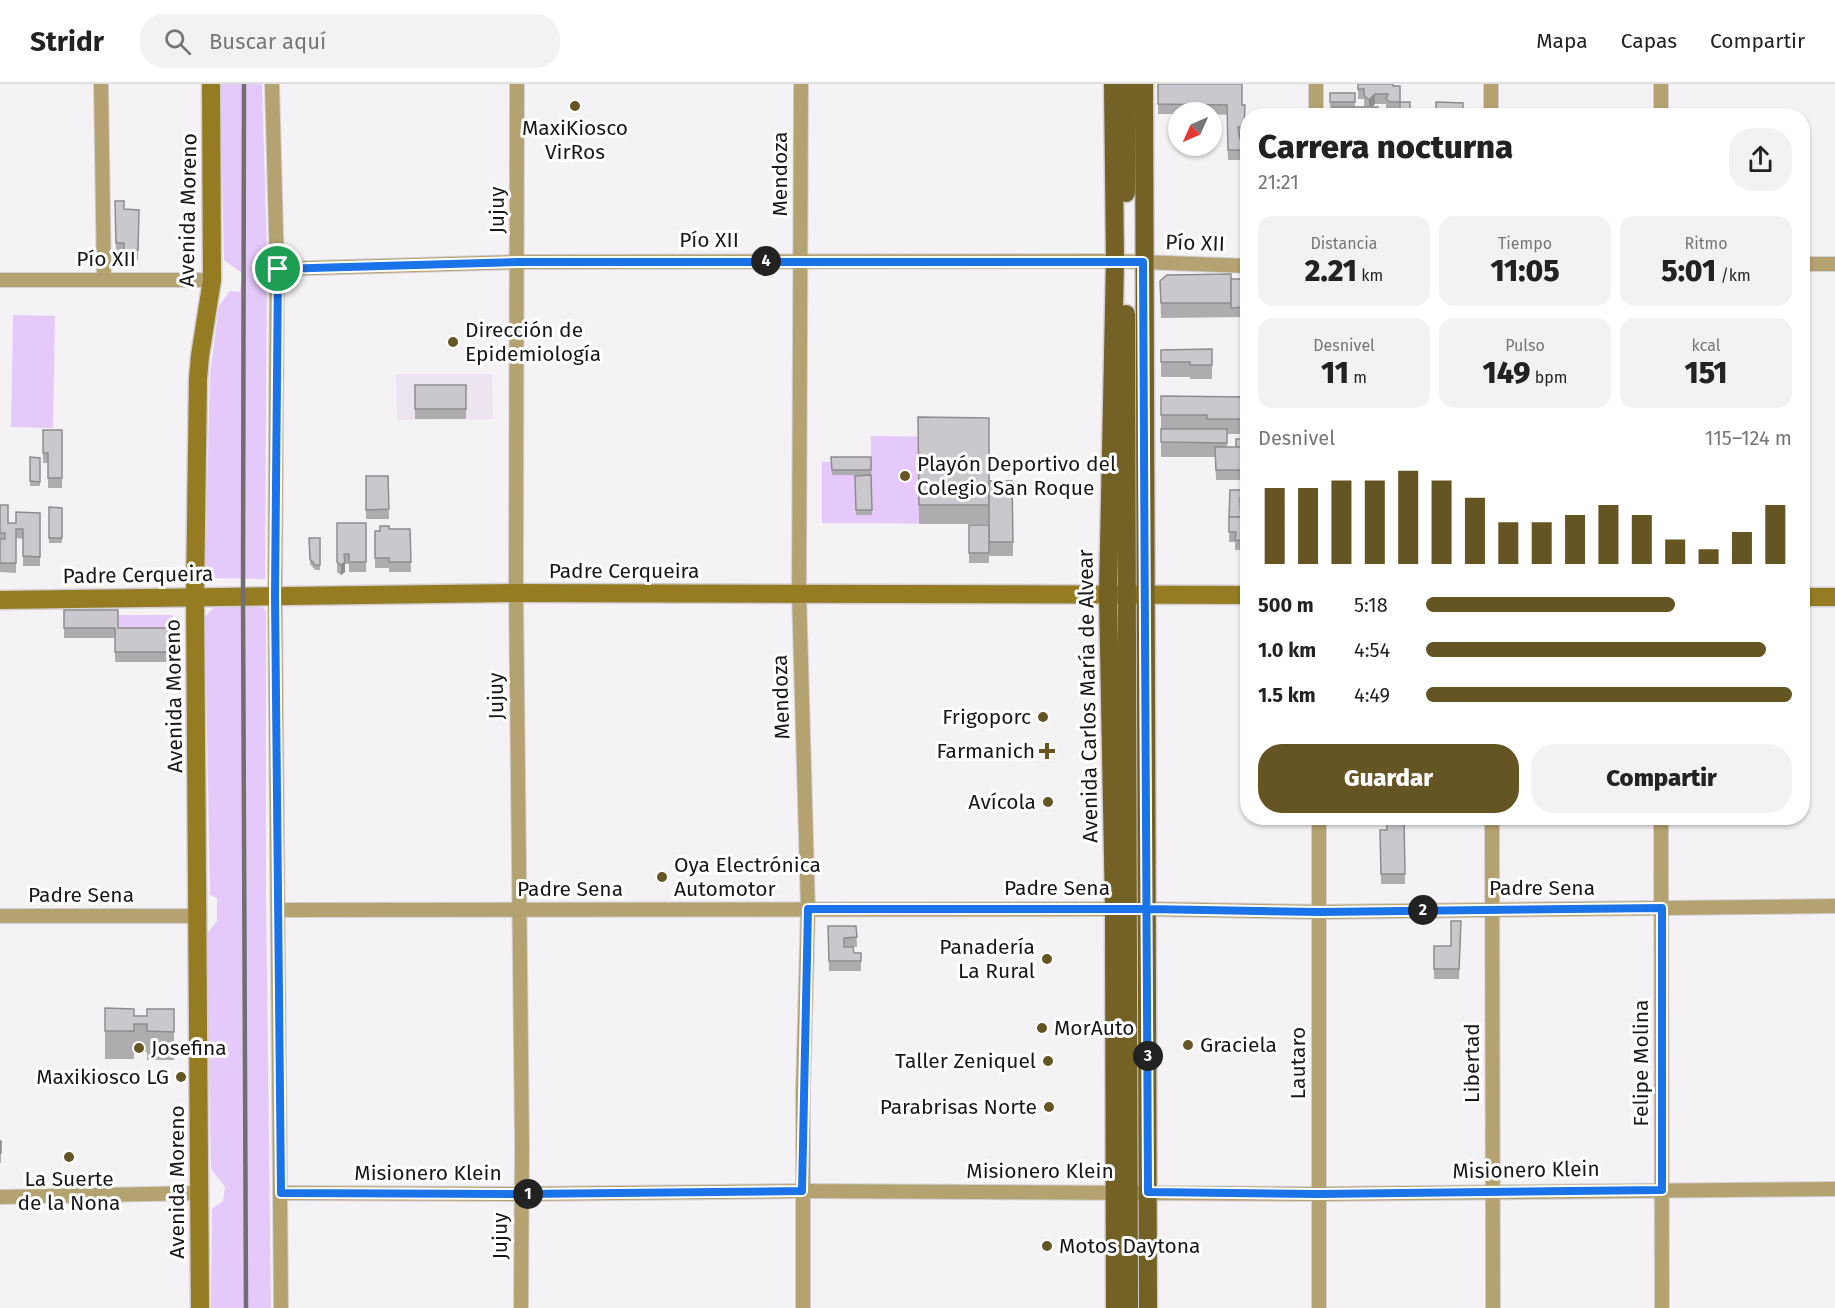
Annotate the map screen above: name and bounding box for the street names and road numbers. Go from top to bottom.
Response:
street label: Mendoza [767,131,793,217]
street label: Avenida Moreno [174,133,202,287]
street label: Jujuy [484,186,510,234]
street label: Pío XII [679,227,739,253]
street label: Pío XII [1165,229,1225,257]
street label: Pío XII [76,246,136,272]
street label: Avenida Carlos María de Alvear [1072,549,1104,843]
street label: Padre Cerqueira [549,558,699,584]
street label: Padre Cerqueira [62,561,214,589]
street label: Avenida Moreno [160,619,188,773]
street label: Mendoza [767,654,795,740]
street label: Jujuy [483,672,509,720]
street label: Padre Sena [1004,875,1110,901]
street label: Padre Sena [1489,875,1595,901]
street label: Padre Sena [517,876,623,902]
street label: Padre Sena [28,882,134,908]
street label: Felipe Molina [1628,1000,1654,1127]
street label: Libertad [1459,1023,1485,1103]
street label: Lautaro [1285,1027,1311,1099]
street label: Avenida Moreno [164,1105,190,1259]
street label: Misionero Klein [1452,1156,1600,1184]
street label: Misionero Klein [966,1158,1114,1184]
street label: Misionero Klein [354,1160,502,1186]
street label: Jujuy [487,1212,513,1260]

